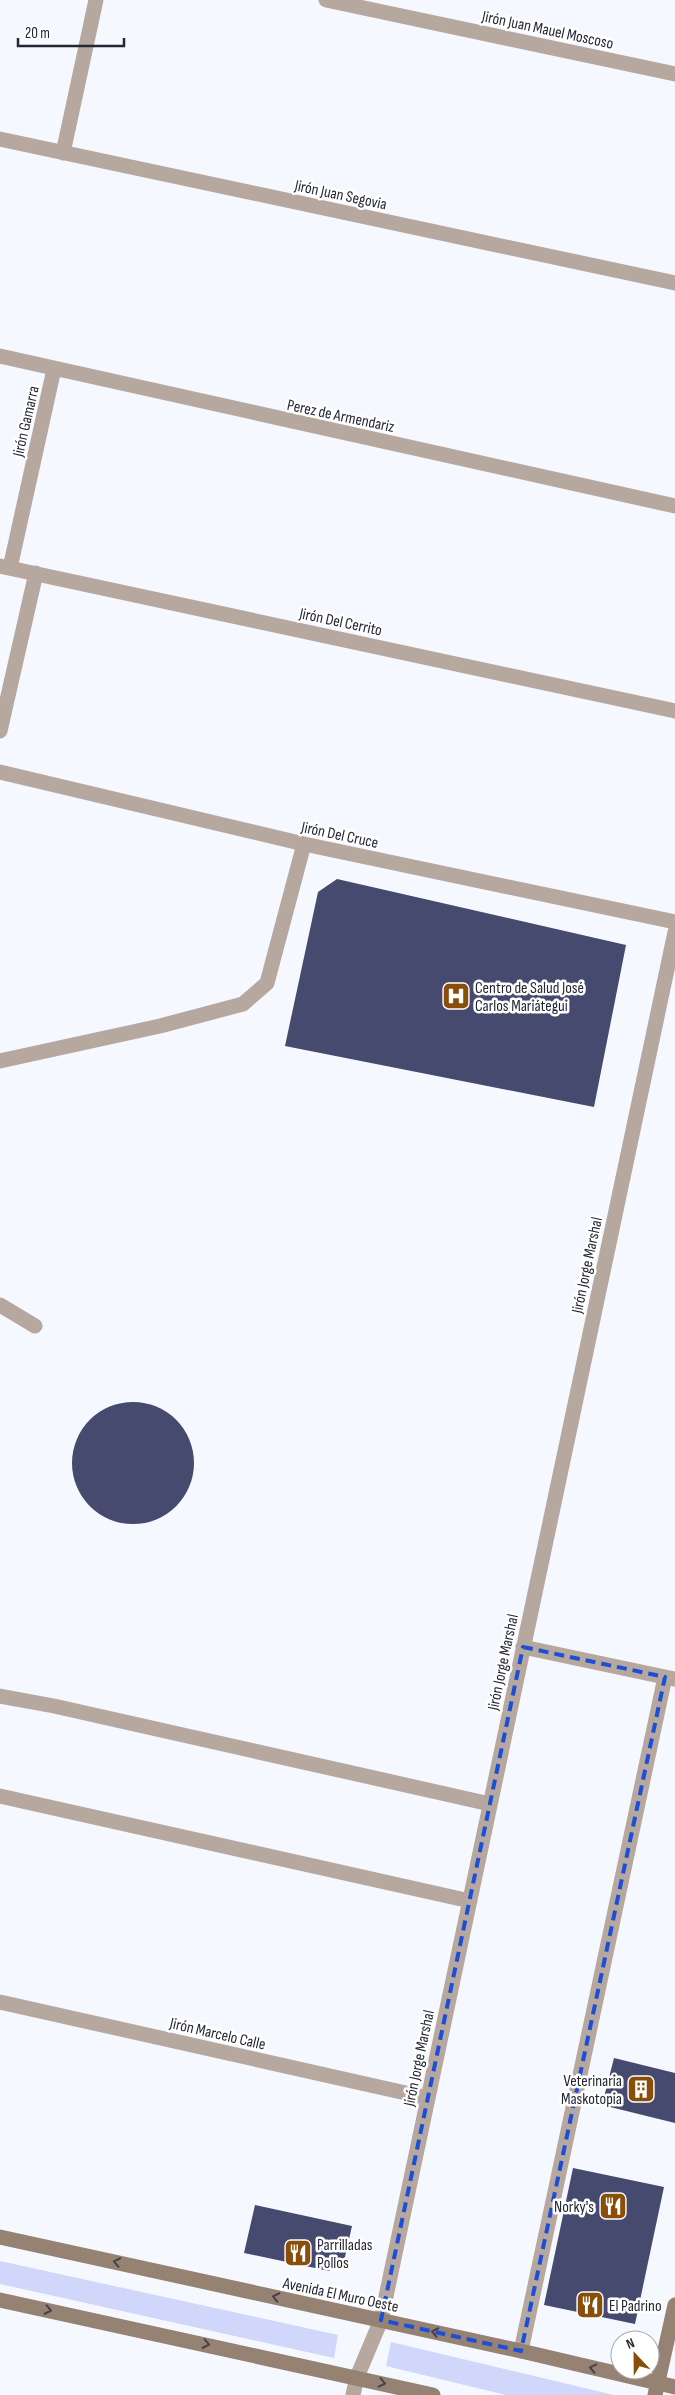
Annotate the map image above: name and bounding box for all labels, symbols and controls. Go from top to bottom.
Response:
street label: Jirón Juan Mauel Moscoso [479,7,615,54]
scale bar [18,15,124,47]
text: 20 m [25,24,50,43]
street label: Jirón Juan Segovia [292,176,388,214]
street label: Jirón Gamarra [9,384,44,460]
street label: Perez de Armendariz [285,396,396,437]
street label: Jirón Del Cerrito [297,604,384,640]
street label: Jirón Del Cruce [298,818,380,853]
place label: Centro de Salud José Carlos Mariátegui [475,979,584,1016]
hospital icon: Centro de Salud José Carlos Mariátegui [441,981,471,1011]
street label: Jirón Jorge Marshal [568,1216,607,1316]
street label: Jirón Jorge Marshal [484,1613,523,1713]
street label: Jirón Jorge Marshal [400,2009,439,2109]
street label: Jirón Marcelo Calle [167,2014,267,2055]
place label: Veterinaria Maskotopia [561,2072,622,2109]
building icon: Veterinaria Maskotopia [626,2074,656,2104]
restaurant icon: Norky's [598,2191,628,2221]
place label: Norky's [554,2198,594,2217]
place label: Parrilladas Pollos [317,2236,373,2273]
restaurant icon: Parrilladas Pollos [283,2238,313,2268]
one-way arrow [113,2258,122,2268]
street label: Avenida El Muro Oeste [280,2274,400,2317]
restaurant icon: El Padrino [575,2290,605,2320]
one-way arrow [272,2292,281,2303]
place label: El Padrino [609,2297,662,2316]
one-way arrow [43,2304,52,2315]
one-way arrow [430,2327,439,2338]
north arrow [610,2330,660,2380]
text: N [624,2334,637,2353]
one-way arrow [202,2339,211,2349]
one-way arrow [589,2363,598,2374]
one-way arrow [378,2377,387,2388]

